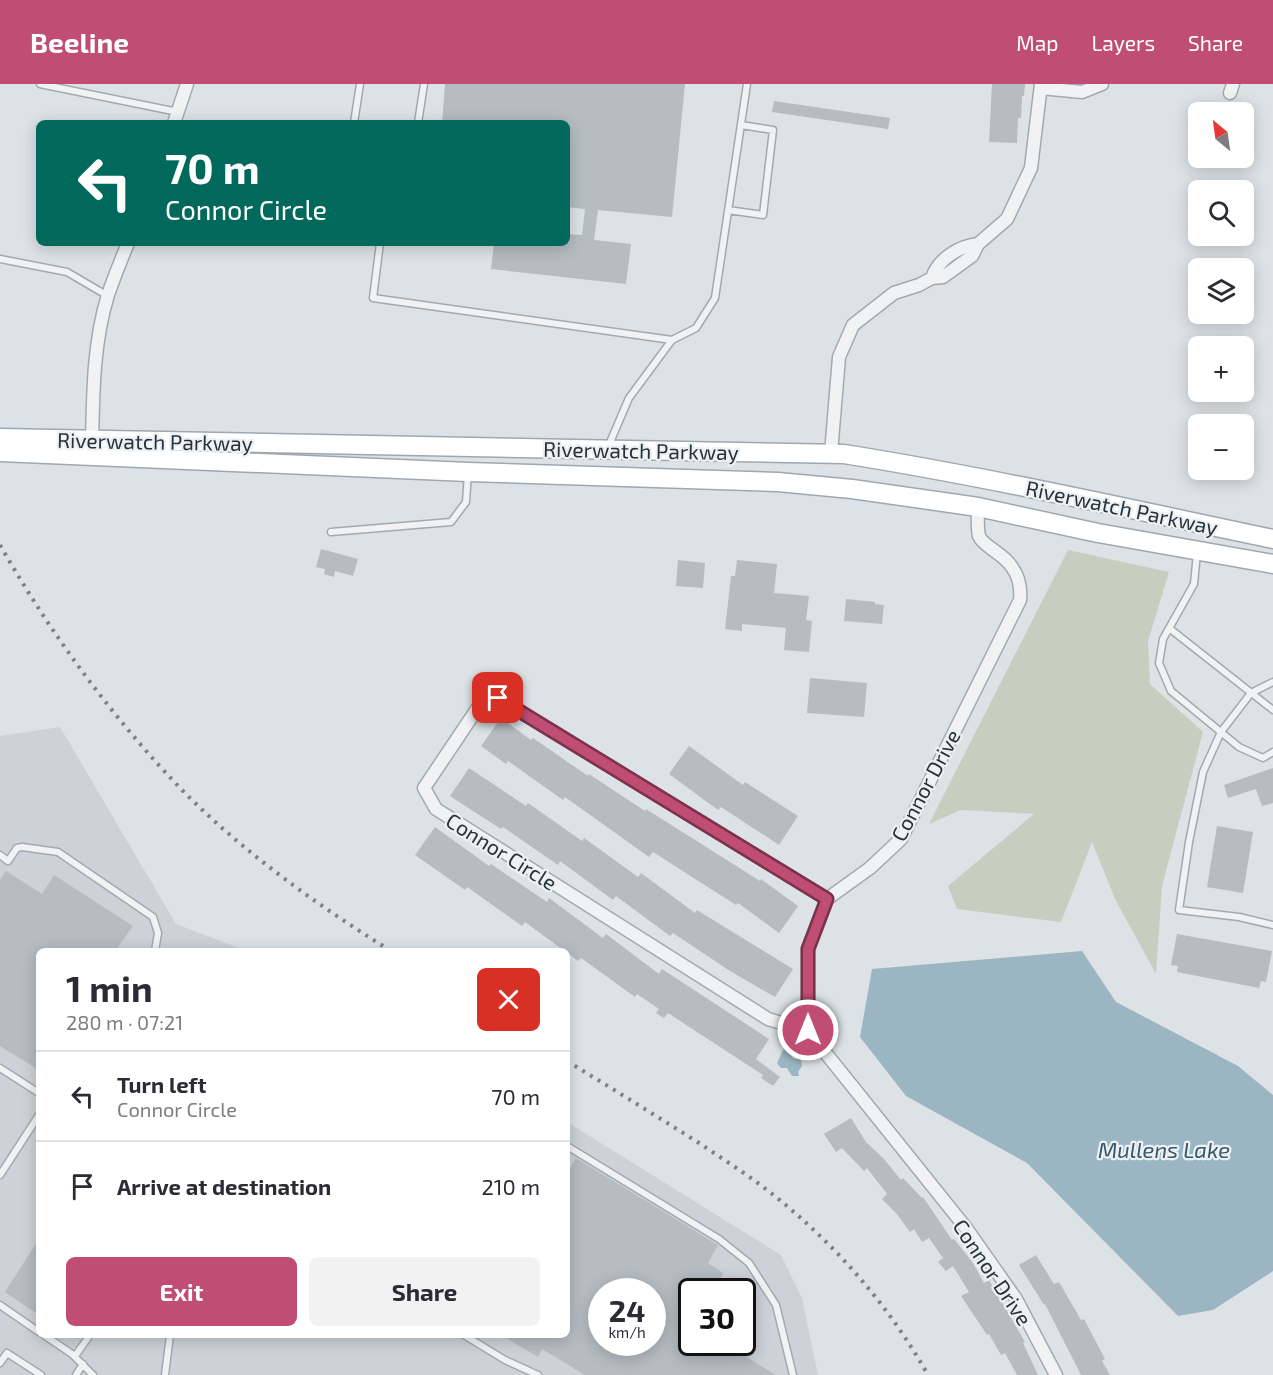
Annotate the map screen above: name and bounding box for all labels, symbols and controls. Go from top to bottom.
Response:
text: Beeline [30,25,129,59]
text: Map [1016,30,1058,55]
text: Layers [1091,30,1155,55]
text: Share [1188,30,1243,55]
north arrow [1188,102,1254,168]
map controls [1188,102,1254,480]
text: 70 m [165,142,260,192]
icon: left [66,144,144,222]
button: search [1188,180,1254,246]
text: Connor Circle [165,193,327,225]
button: layers [1188,258,1254,324]
button: + [1188,336,1254,402]
button: − [1188,414,1254,480]
street label: Riverwatch Parkway [57,427,253,455]
street label: Riverwatch Parkway [543,436,739,464]
street label: Riverwatch Parkway [1024,474,1220,540]
pin [472,672,523,723]
icon: arrive [481,681,514,714]
street label: Connor Drive [885,725,965,845]
street label: Connor Circle [442,807,562,895]
text: 1 min [66,966,153,1009]
button: close [477,968,540,1031]
position arrow [776,998,840,1062]
text: 280 m · 07:21 [66,1010,183,1034]
text: Turn left [117,1071,206,1097]
icon: left [66,1080,99,1113]
text: 70 m [491,1083,540,1109]
text: Connor Circle [117,1097,237,1121]
water label: Mullens Lake [1098,1136,1230,1162]
icon: arrive [66,1170,99,1203]
text: Arrive at destination [117,1173,331,1199]
text: 210 m [481,1173,540,1199]
street label: Connor Drive [948,1214,1038,1330]
button: Exit [66,1257,297,1326]
button: Share [309,1257,540,1326]
speed limit sign: 30 [678,1278,756,1356]
text: 24 [609,1292,645,1328]
text: km/h [608,1323,646,1341]

